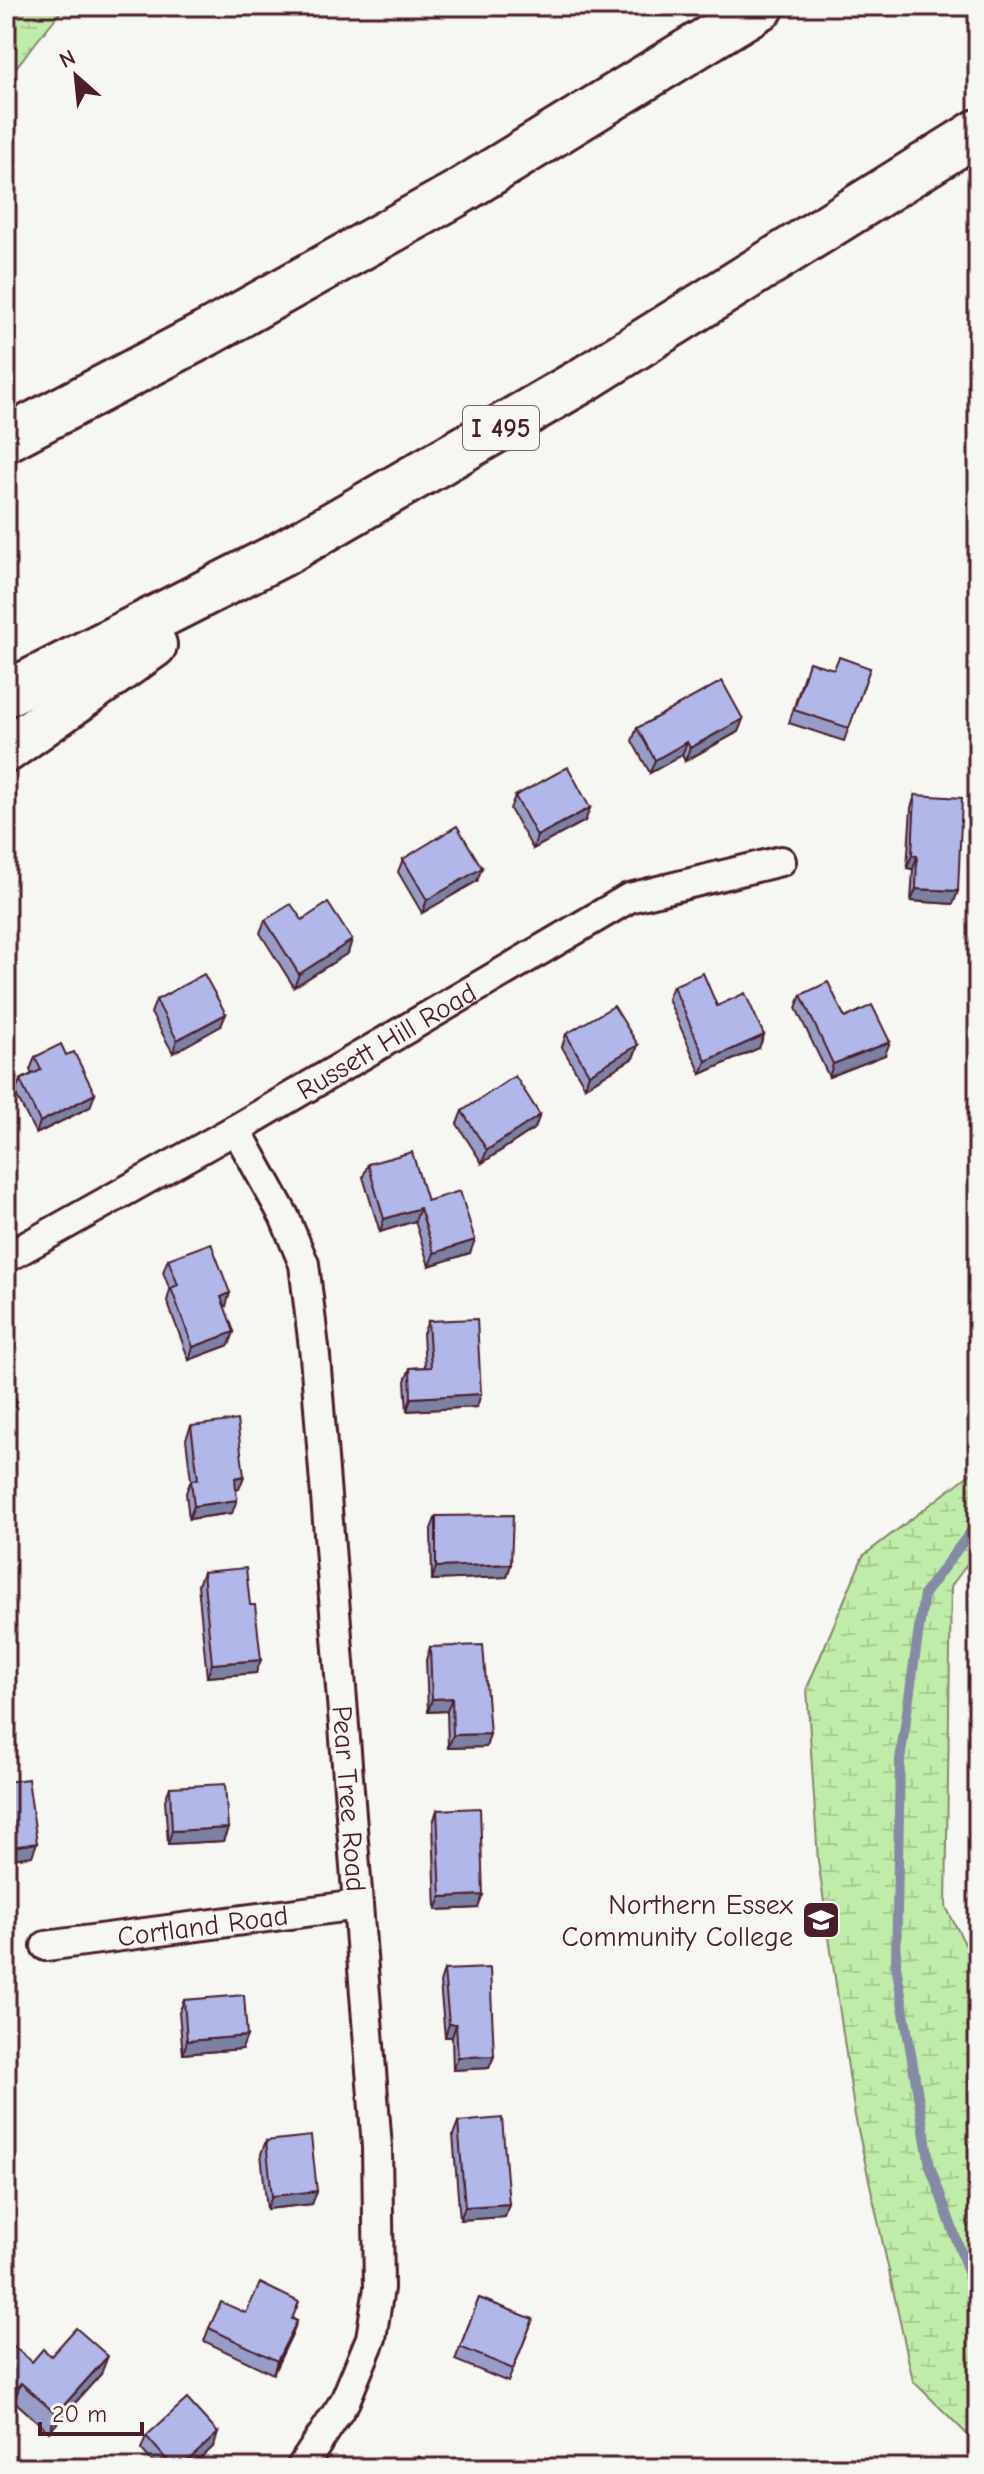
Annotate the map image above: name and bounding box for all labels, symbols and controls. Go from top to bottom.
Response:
north arrow [36,36,116,116]
text: N [55,44,80,74]
road number: I 495 [463,406,539,450]
street label: Russett Hill Road [291,976,482,1107]
street label: Pear Tree Road [325,1704,372,1893]
place label: Northern Essex Community College [561,1889,794,1953]
street label: Cortland Road [115,1899,290,1953]
school or university icon: Northern Essex Community College [800,1899,842,1941]
scale bar [40,2386,142,2436]
text: 20 m [52,2400,107,2428]

